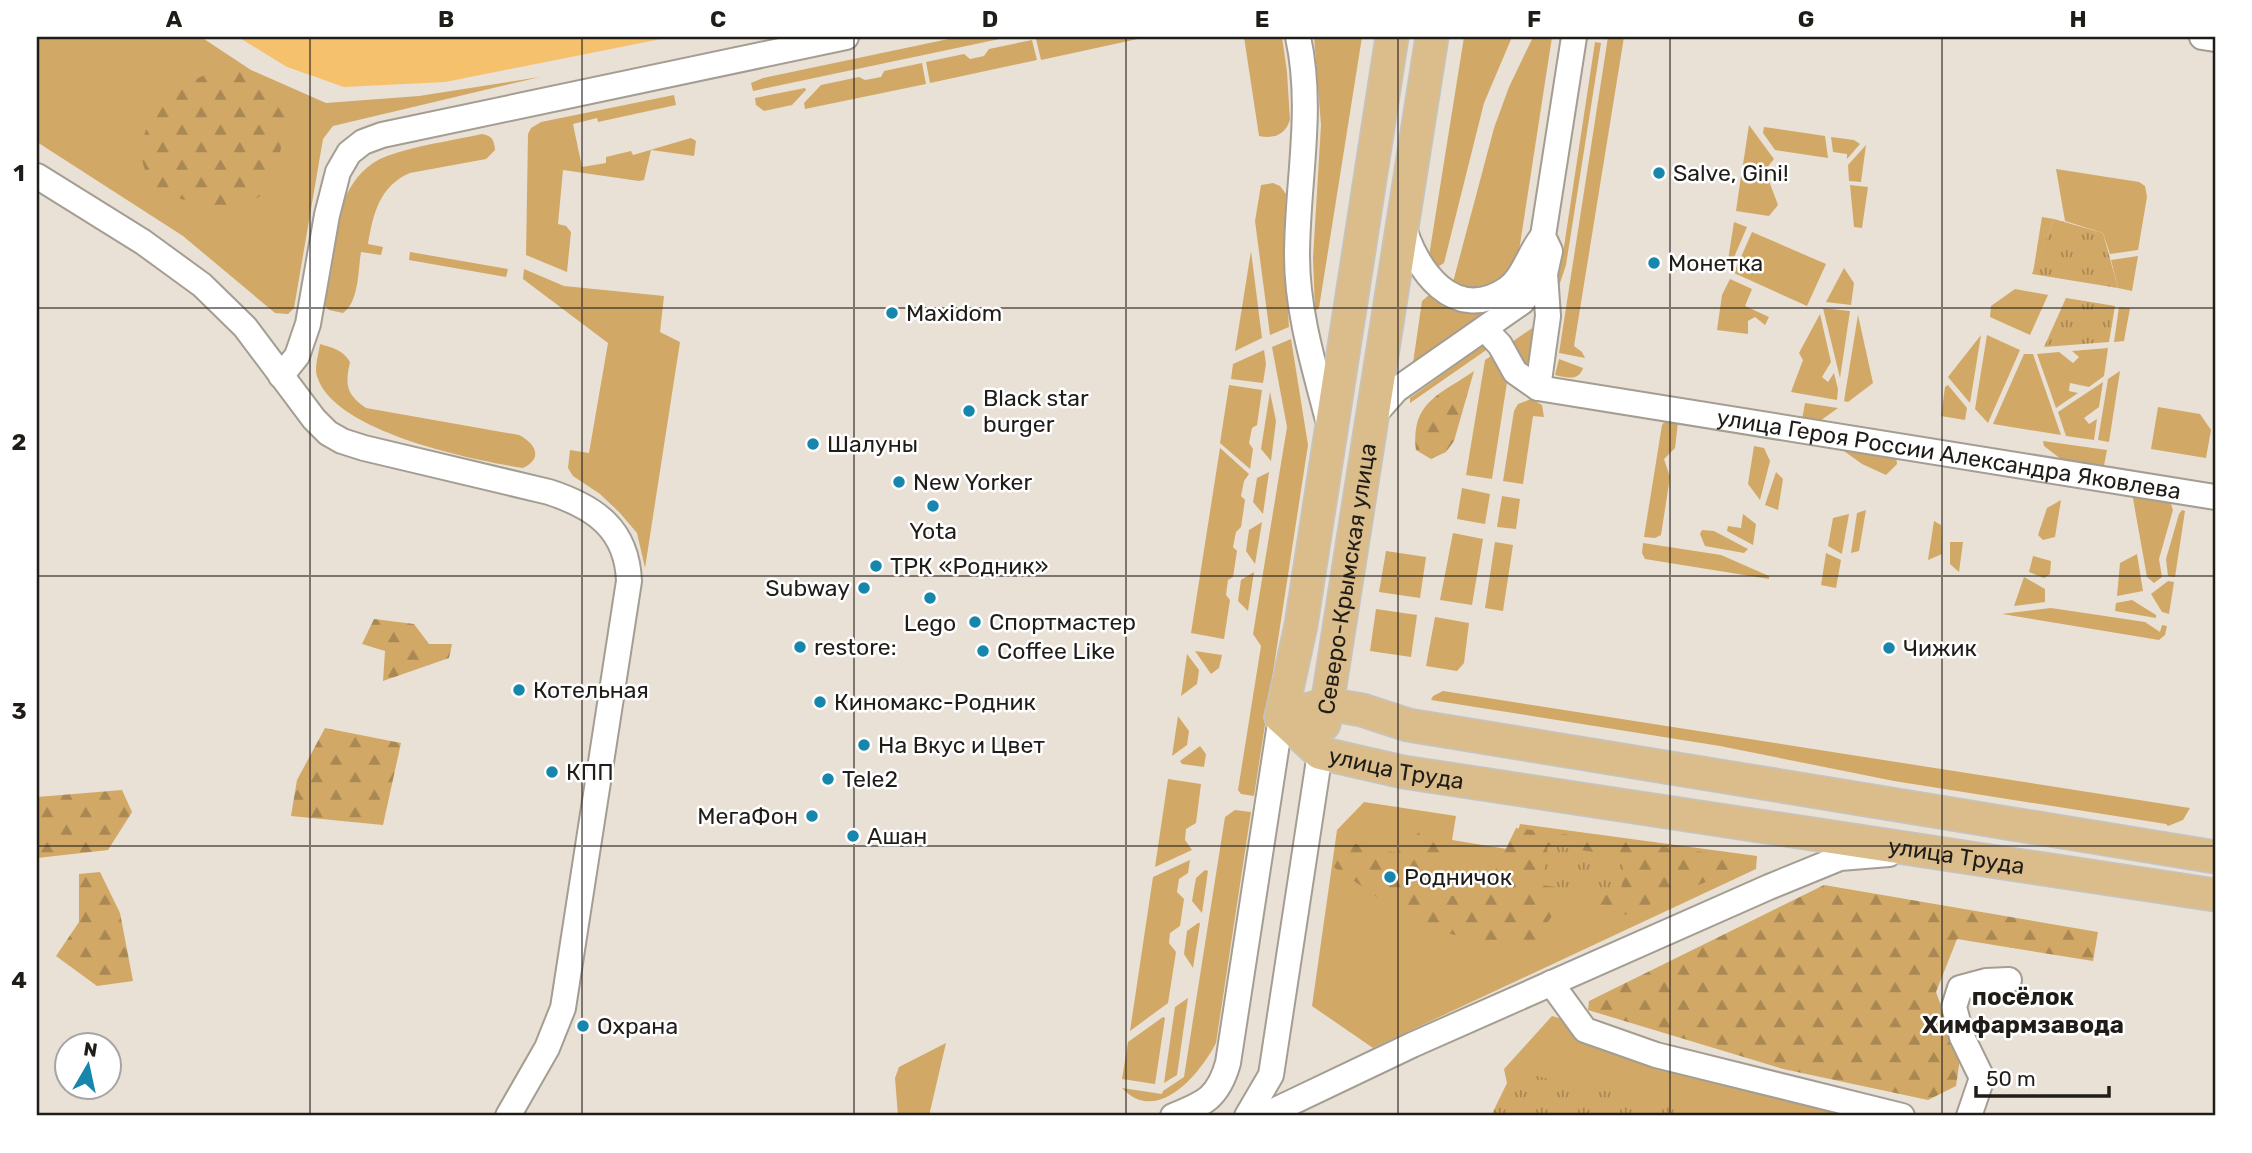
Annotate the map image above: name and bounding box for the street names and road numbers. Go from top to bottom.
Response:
street label: улица Героя России Александра Яковлева [1715,403,2183,505]
street label: Северо-Крымская улица [1312,441,1382,717]
street label: улица Труда [1326,741,1466,795]
street label: улица Труда [1886,832,2027,880]

